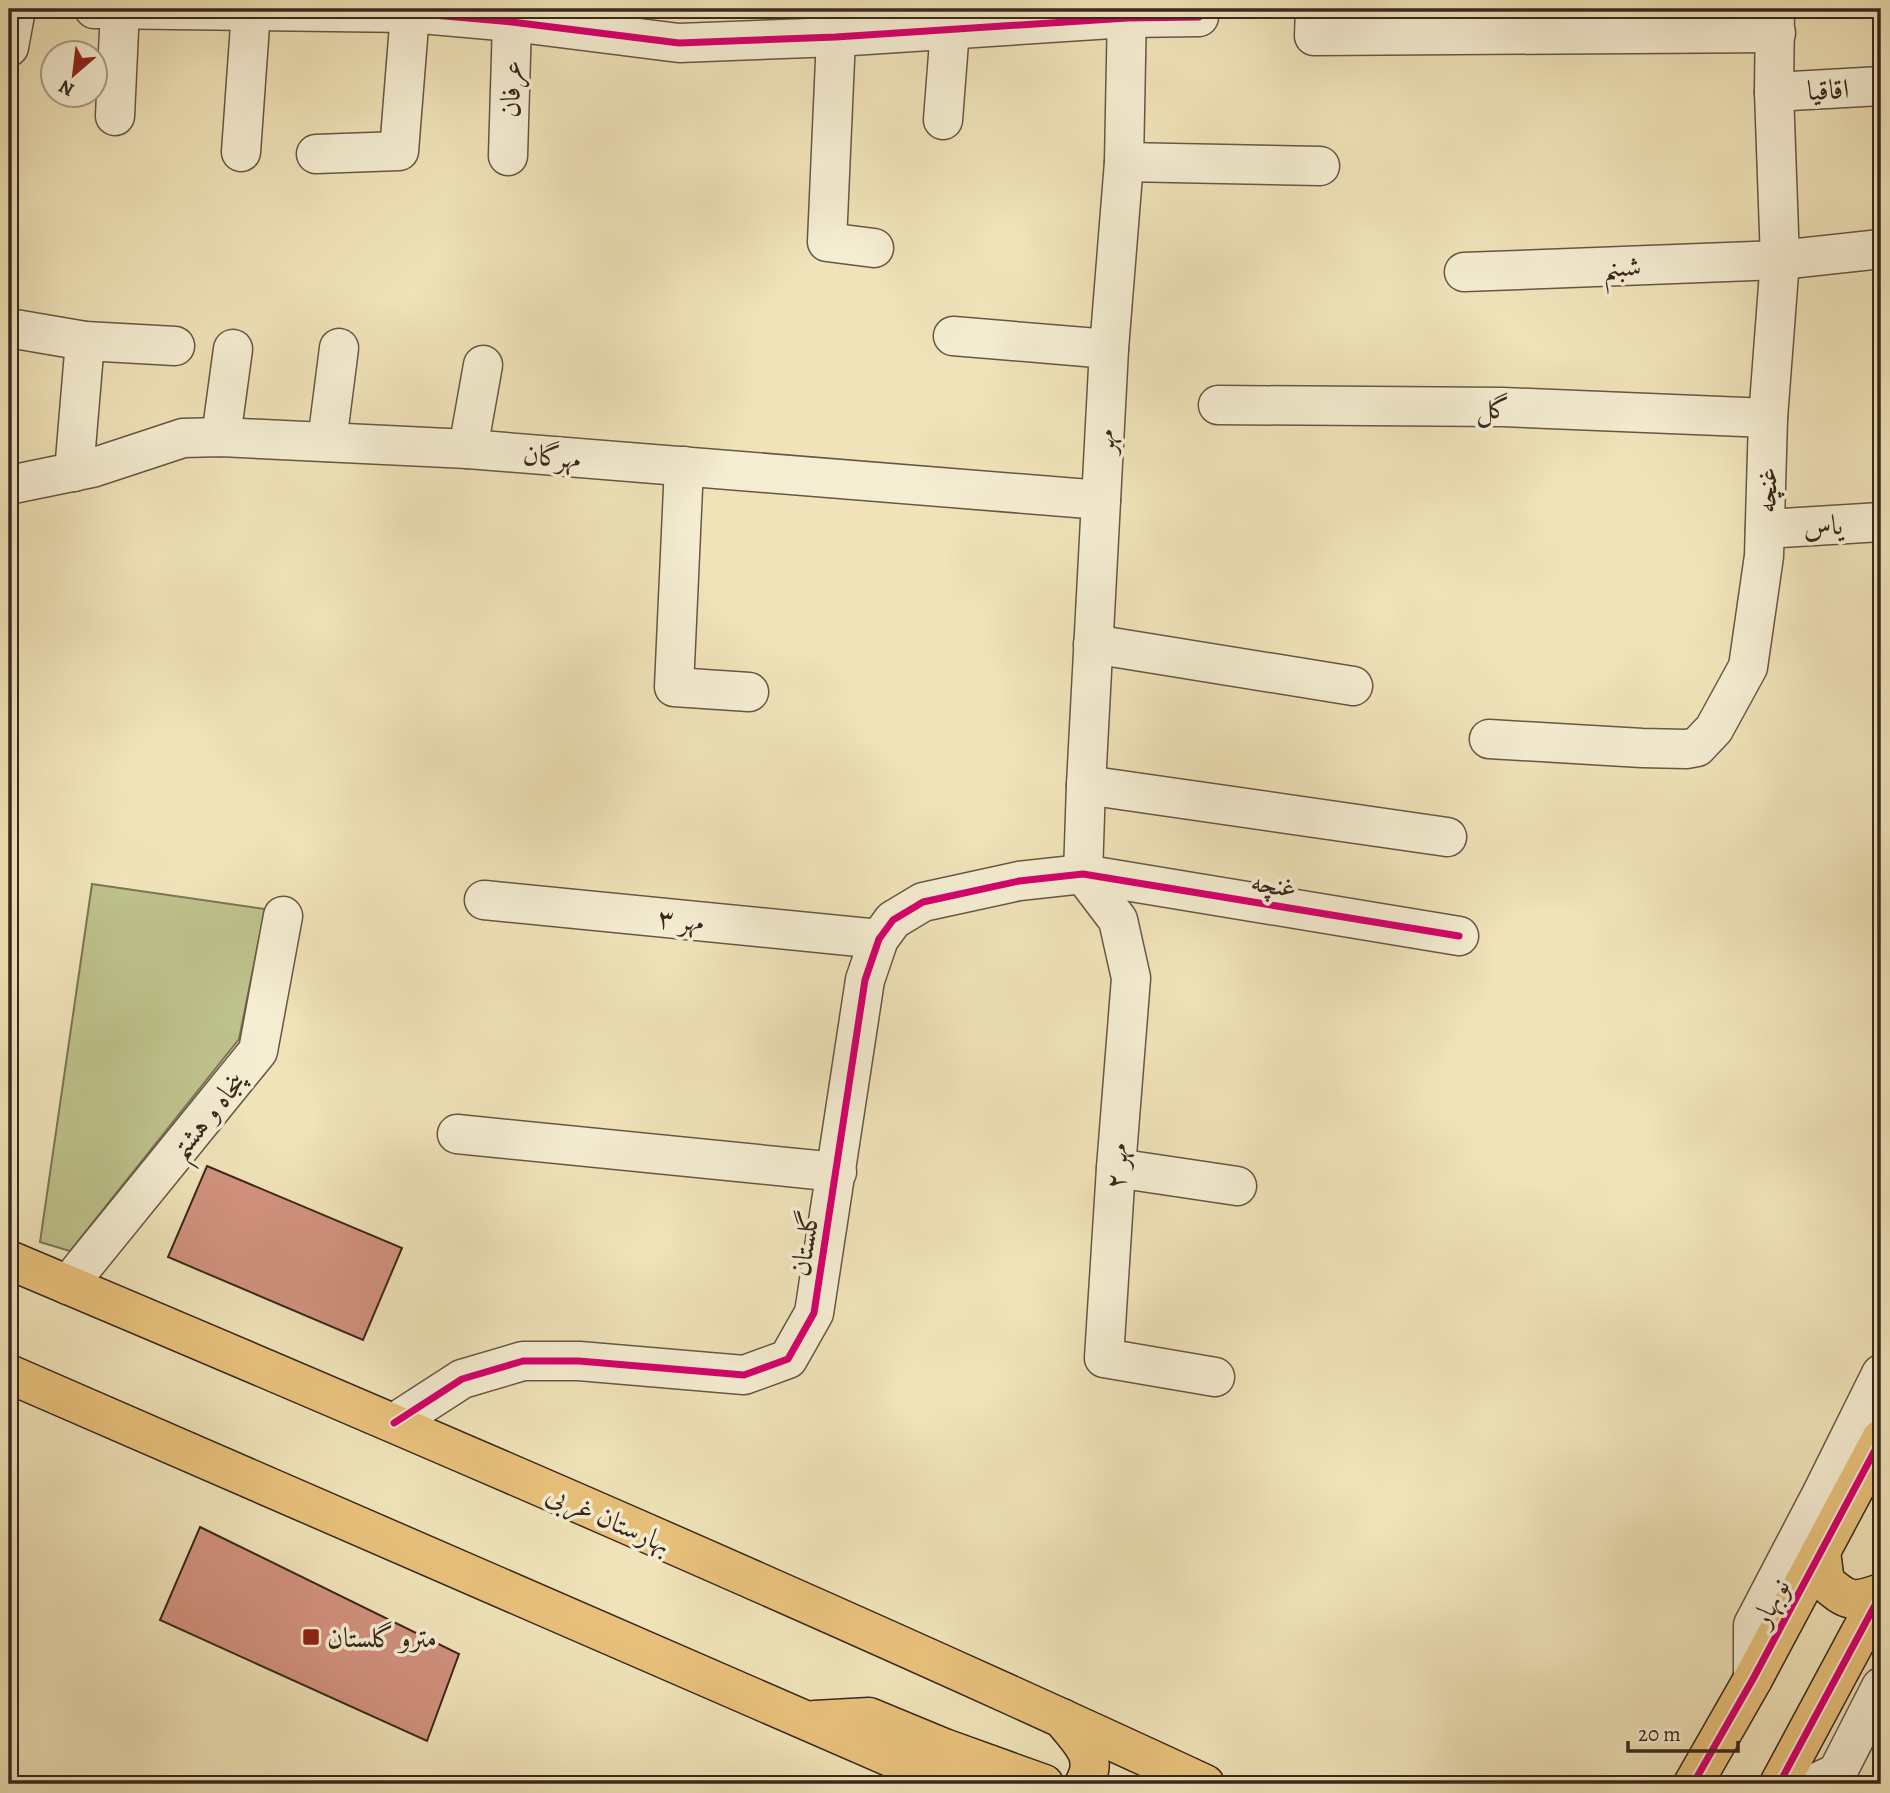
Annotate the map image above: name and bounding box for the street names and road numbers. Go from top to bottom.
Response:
street label: عرفان [491,60,531,118]
street label: اقاقیا [1806,70,1850,110]
street label: شبنم [1602,247,1642,295]
street label: گل [1476,390,1510,428]
street label: مهر [1085,428,1125,457]
street label: مهرگان [521,436,582,478]
street label: غنچه [1747,467,1787,514]
street label: یاس [1802,506,1845,546]
street label: غنچه [1248,863,1299,907]
street label: مهر ۳ [656,899,706,941]
street label: پنجاه و هشتم [161,1062,263,1172]
street label: مهر ۲ [1096,1142,1138,1190]
street label: گلستان [781,1207,829,1279]
street label: بهارستان غربی [540,1475,677,1563]
street label: نوبهار [1741,1572,1799,1636]

